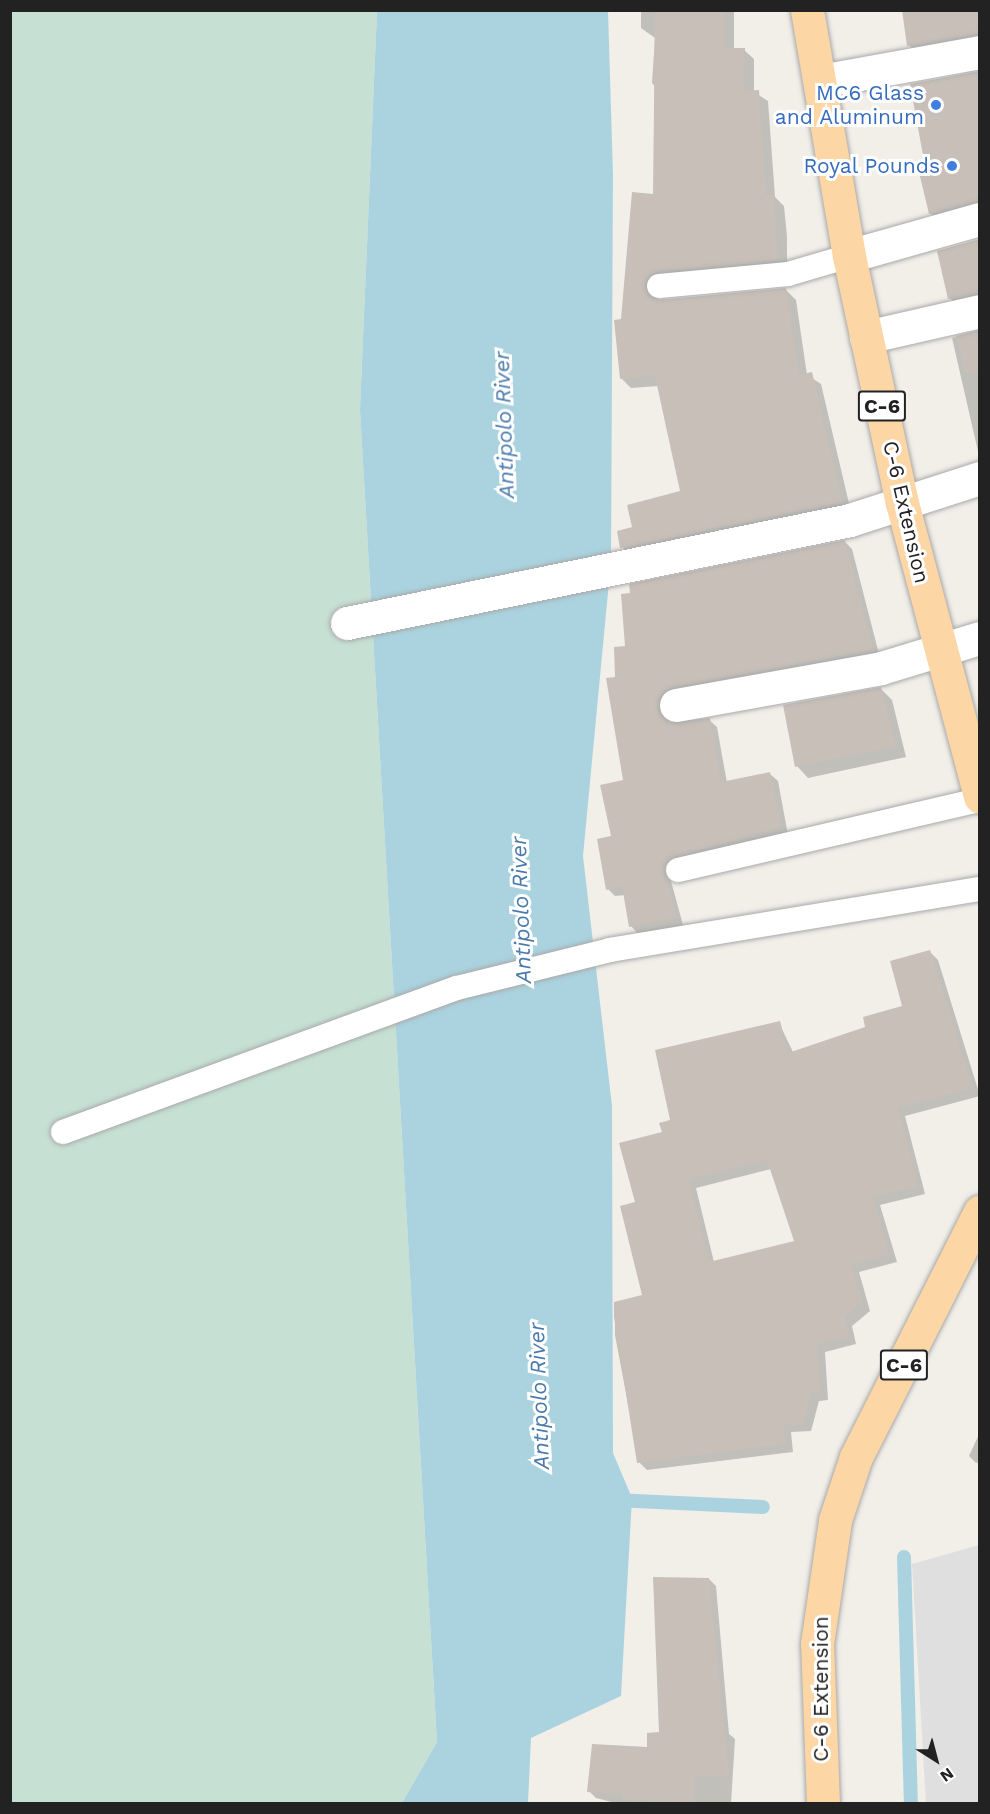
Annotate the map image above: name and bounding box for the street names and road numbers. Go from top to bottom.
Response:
road number: C-6 [856,389,908,423]
street label: C-6 Extension [877,438,935,586]
road number: C-6 [878,1348,930,1382]
street label: C-6 Extension [808,1616,834,1762]

